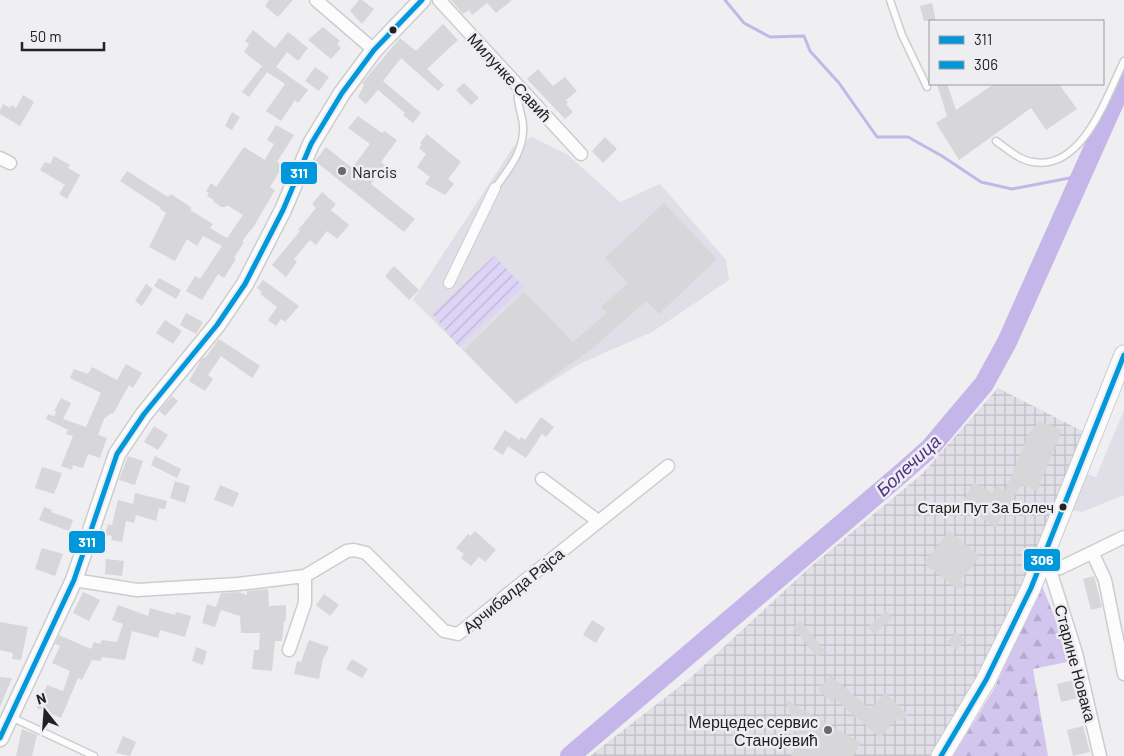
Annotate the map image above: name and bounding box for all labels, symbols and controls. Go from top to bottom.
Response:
scale bar [22,20,105,52]
legend [929,20,1104,85]
unlabelled marker [388,25,398,35]
text: 50 m [30,27,62,45]
street label: Милунке Савић [464,29,556,125]
text: 311 [974,30,992,48]
text: 306 [974,55,998,73]
line badge: 311 [280,161,318,185]
place label: Narcis [352,162,397,181]
text: 311 [290,164,308,181]
marker: Narcis [336,165,348,177]
water label: Болечица [871,430,945,500]
place label: Стари Пут За Болеч [918,498,1054,516]
marker: Стари Пут За Болеч [1058,502,1068,512]
line badge: 311 [68,530,106,554]
text: 311 [78,533,96,550]
street label: Арчибалда Рајса [459,543,567,637]
line badge: 306 [1023,548,1061,572]
text: 306 [1030,551,1054,568]
street label: Старине Новака [1051,602,1101,724]
north arrow [20,686,70,736]
text: N [34,689,48,708]
place label: Мерцедес сервис Станојевић [688,712,818,749]
marker: Мерцедес сервис Станојевић [822,724,834,736]

